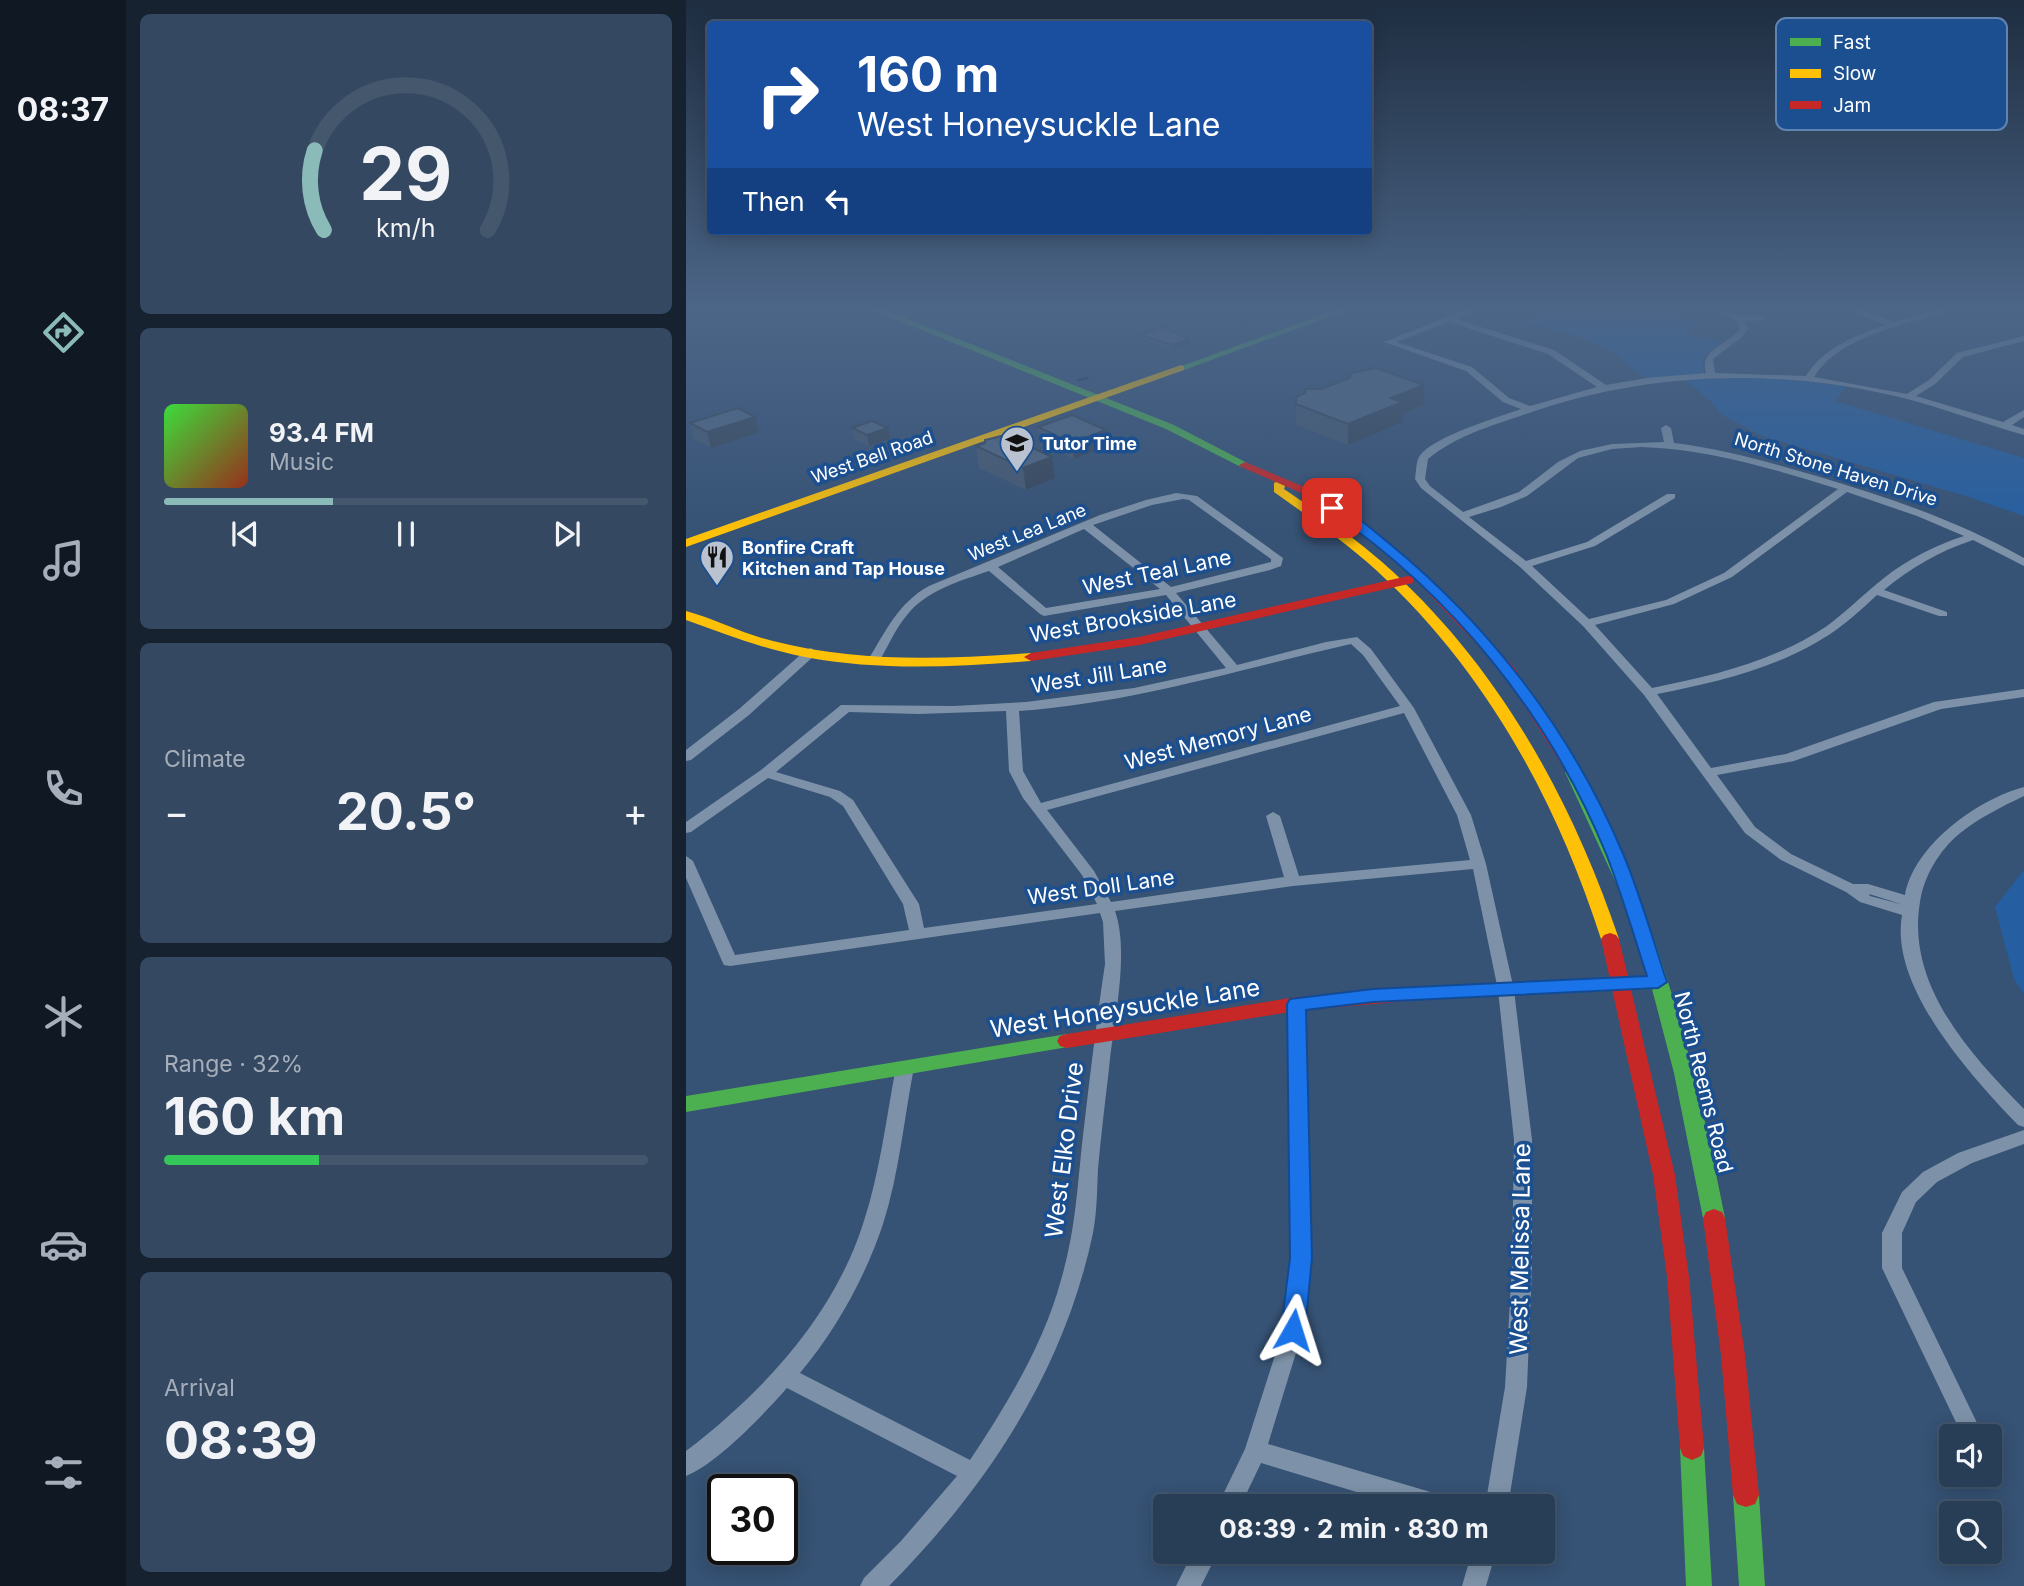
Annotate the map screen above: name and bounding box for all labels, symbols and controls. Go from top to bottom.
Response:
legend [1776,18,2007,130]
text: Fast [1833,31,1871,54]
text: 160 m [857,45,999,104]
icon: right [742,49,833,140]
text: Slow [1833,62,1876,85]
text: 08:37 [17,90,109,129]
text: Jam [1833,94,1871,117]
text: West Honeysuckle Lane [857,105,1221,144]
text: 29 [359,130,453,219]
icon: left [819,182,857,220]
text: Then [742,186,805,217]
text: km/h [376,213,436,243]
icon: directions [39,308,88,357]
text: 93.4 FM [269,417,374,448]
school or university icon: Tutor Time [998,424,1036,473]
street label: West Bell Road [808,426,936,488]
street label: North Stone Haven Drive [1732,428,1940,510]
place label: Tutor Time [1042,433,1137,454]
text: Music [269,448,334,476]
pin [1302,478,1362,538]
icon: arrive [1313,489,1351,527]
street label: West Lea Lane [965,499,1089,565]
icon: previous [226,515,264,553]
icon: pause [387,515,425,553]
icon: next [548,515,586,553]
icon: music [39,536,88,585]
place label: Bonfire Craft Kitchen and Tap House [742,537,945,579]
restaurant icon: Bonfire Craft Kitchen and Tap House [698,538,736,587]
street label: West Teal Lane [1080,544,1234,600]
street label: West Brookside Lane [1028,587,1238,647]
street label: West Jill Lane [1029,652,1169,698]
street label: West Memory Lane [1122,701,1314,775]
text: Climate [164,745,246,773]
icon: phone [39,764,88,813]
text: 20.5° [336,780,476,843]
text: − [164,789,189,835]
text: + [623,789,648,835]
street label: West Doll Lane [1026,864,1176,910]
street label: West Honeysuckle Lane [988,972,1262,1044]
street label: North Reems Road [1669,989,1739,1175]
icon: climate [39,992,88,1041]
text: Range · 32% [164,1050,303,1078]
street label: West Elko Drive [1039,1060,1089,1240]
text: 160 km [164,1085,345,1148]
street label: West Melissa Lane [1504,1143,1536,1355]
icon: car [39,1220,88,1269]
position arrow [1256,1293,1330,1367]
text: Arrival [164,1374,235,1402]
text: 08:39 [164,1409,318,1472]
map controls [1939,1424,2002,1564]
button: sound [1939,1424,2002,1487]
icon: filters [39,1448,88,1497]
speed limit sign: 30 [707,1474,798,1565]
button: search [1939,1501,2002,1564]
text: 08:39 · 2 min · 830 m [1219,1513,1489,1544]

